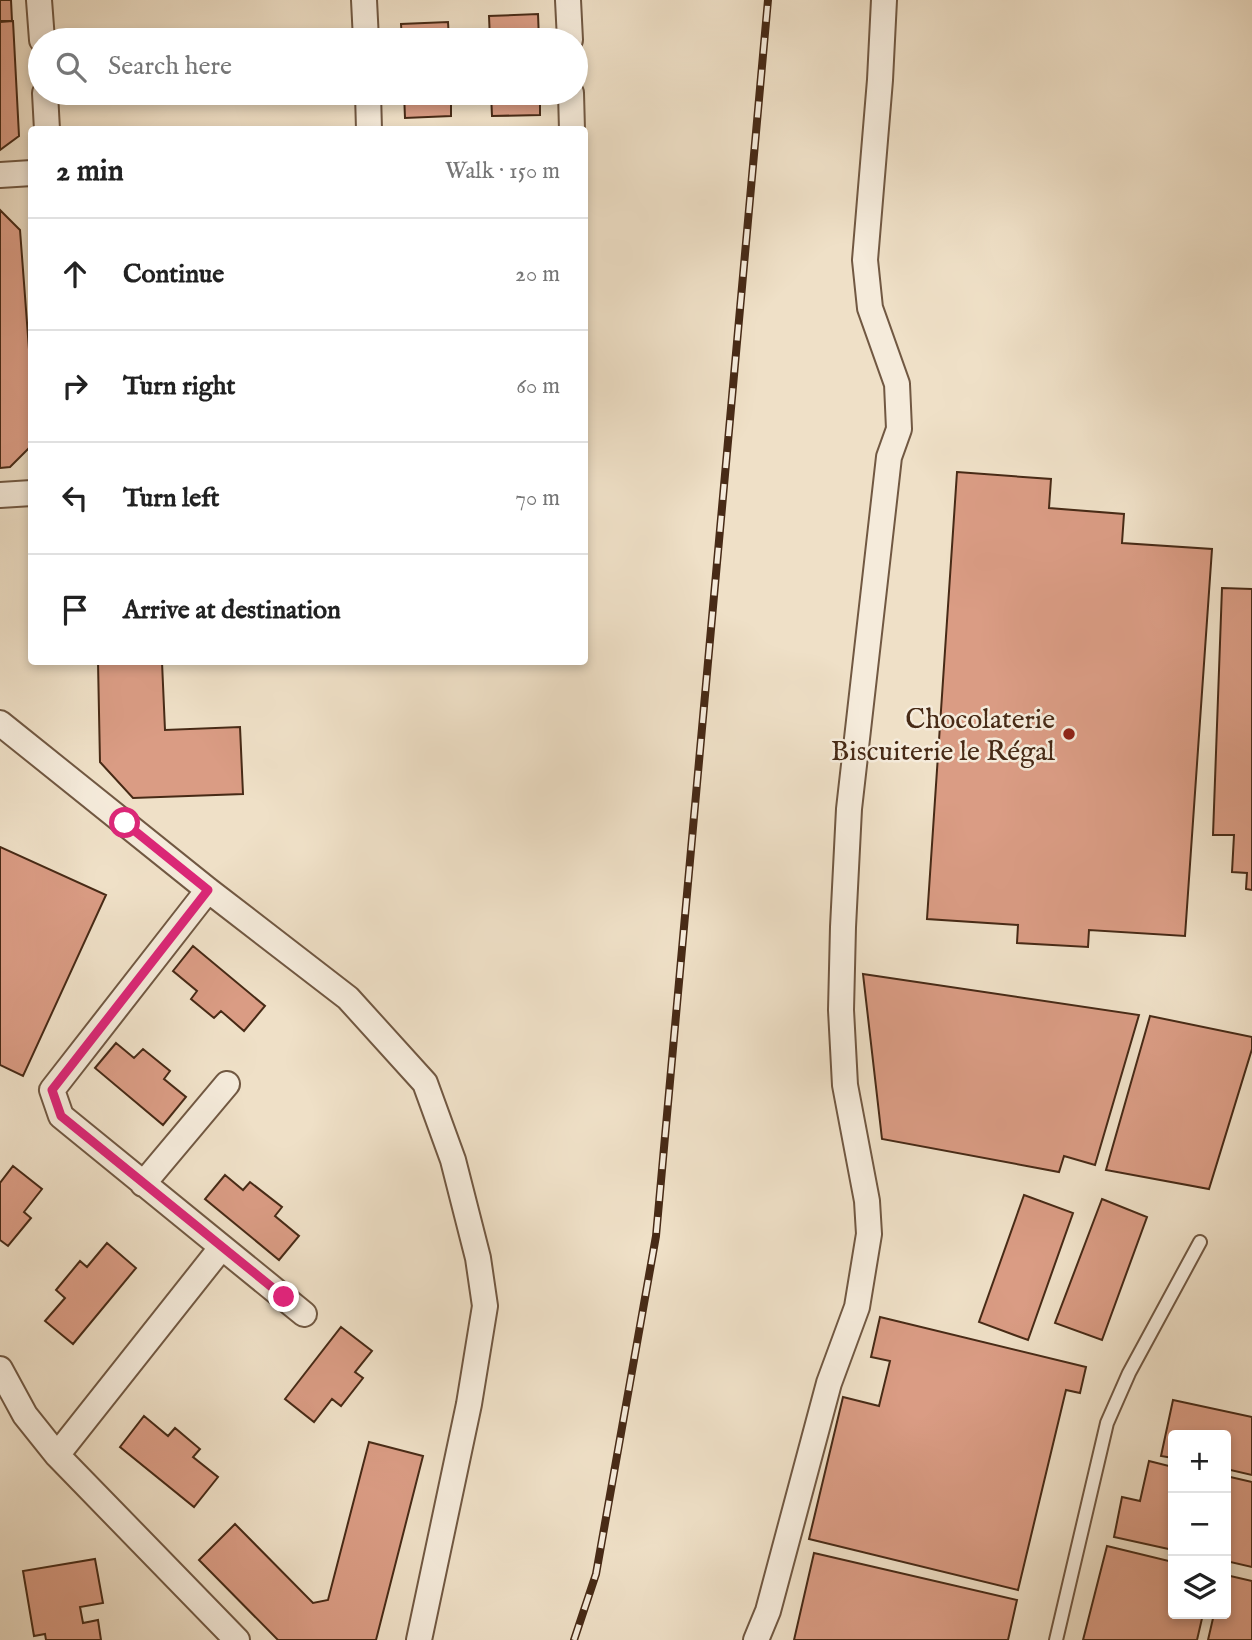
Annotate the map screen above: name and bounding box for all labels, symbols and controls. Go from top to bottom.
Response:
search box [28,28,588,105]
icon: search [52,48,90,86]
text: Search here [108,50,232,83]
text: 2 min [56,153,124,191]
text: Walk · 150 m [445,157,560,186]
icon: ahead [56,255,94,293]
text: Continue [123,258,224,291]
text: 20 m [515,260,560,289]
icon: right [56,367,94,405]
text: Turn right [123,370,236,403]
text: 60 m [516,372,560,401]
icon: left [56,479,94,517]
text: Turn left [123,482,220,515]
text: 70 m [515,484,560,513]
icon: arrive [56,591,94,629]
text: Arrive at destination [123,594,341,627]
place label: Chocolaterie Biscuiterie le Régal [831,703,1055,770]
marker: Chocolaterie Biscuiterie le Régal [1061,726,1077,742]
route start [109,807,140,838]
route end [268,1281,299,1312]
map controls [1168,1430,1231,1619]
button: + [1168,1430,1231,1493]
button: − [1168,1493,1231,1556]
button: layers [1168,1556,1231,1619]

